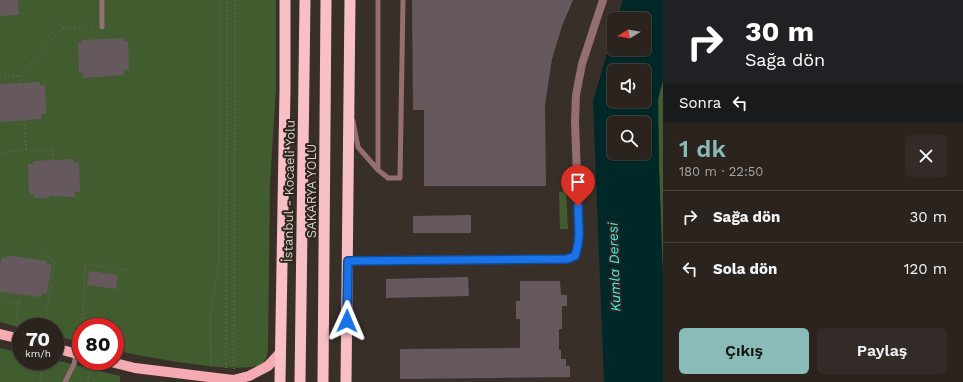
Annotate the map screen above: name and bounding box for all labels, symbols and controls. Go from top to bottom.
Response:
north arrow [607,12,651,56]
map controls [607,12,651,160]
text: 30 m [745,15,814,48]
icon: right [679,16,731,68]
text: Sağa dön [745,49,825,70]
button: sound [607,64,651,108]
icon: left [729,92,751,114]
text: Sonra [679,94,721,112]
button: search [607,116,651,160]
street label: İstanbul - Kocaeli Yolu [280,120,298,262]
text: 1 dk [679,135,726,163]
button: close [905,135,947,177]
street label: SAKARYA YOLU [304,144,319,238]
text: 180 m · 22:50 [679,164,763,179]
pin [561,165,595,206]
icon: arrive [567,171,589,193]
icon: right [679,206,701,228]
text: Sağa dön [713,208,780,226]
text: 30 m [910,208,947,226]
water label: Kumla Deresi [604,222,624,312]
icon: left [679,258,701,280]
text: Sola dön [713,260,777,278]
text: 120 m [904,260,947,278]
position arrow [326,300,368,342]
speed limit sign: 80 [72,318,124,370]
text: 70 [26,327,50,351]
button: Çıkış [679,328,809,374]
button: Paylaş [817,328,947,374]
text: km/h [25,348,51,359]

